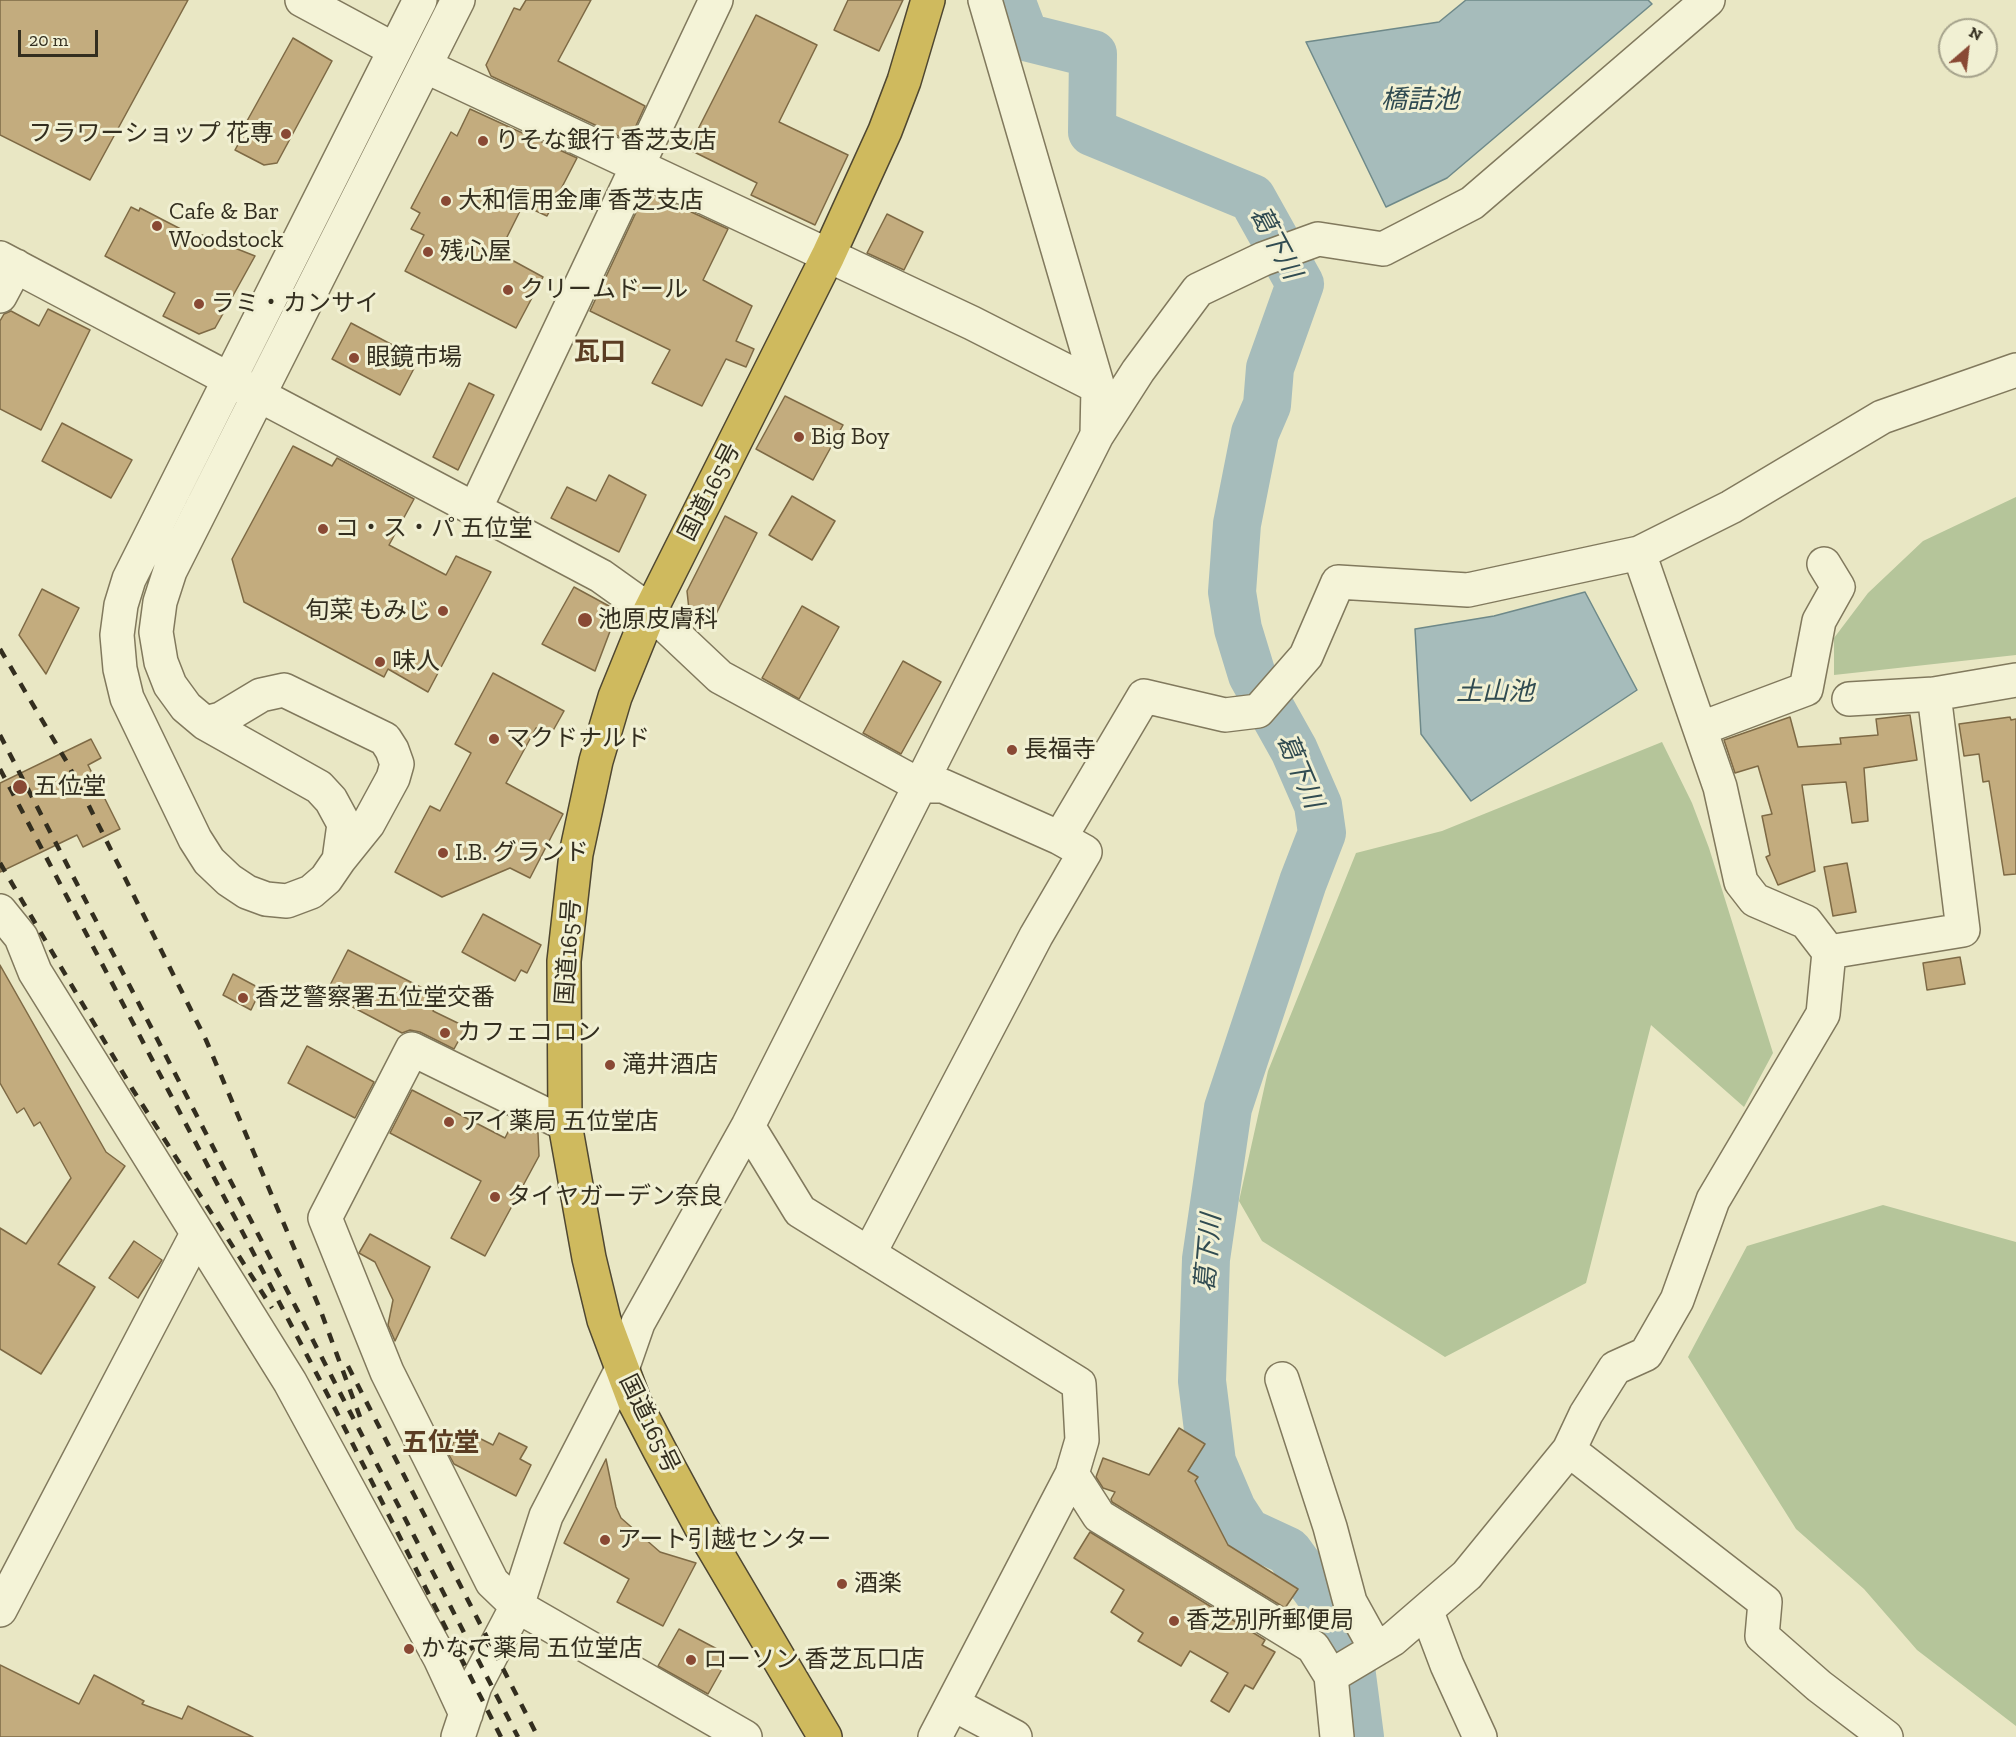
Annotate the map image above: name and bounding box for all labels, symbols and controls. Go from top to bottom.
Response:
scale bar [21,18,100,56]
north arrow [1938,18,1998,78]
text: N [1966,22,1986,45]
text: 20 m [29,29,68,51]
water label: 橋詰池 [1381,85,1459,117]
place label: フラワーショップ 花専 [29,120,274,148]
marker: フラワーショップ 花専 [279,127,293,141]
place label: りそな銀行 香芝支店 [495,127,716,155]
marker: りそな銀行 香芝支店 [476,134,490,148]
place label: 大和信用金庫 香芝支店 [458,187,703,215]
marker: 大和信用金庫 香芝支店 [439,194,453,208]
place label: Cafe & Bar Woodstock [169,198,283,254]
water label: 葛下川 [1243,201,1307,285]
marker: Cafe & Bar Woodstock [150,219,164,233]
place label: 残心屋 [440,238,512,266]
marker: 残心屋 [421,245,435,259]
place label: クリームドール [520,276,688,304]
marker: クリームドール [501,283,515,297]
place label: ラミ・カンサイ [211,290,379,318]
marker: ラミ・カンサイ [192,297,206,311]
district label: 瓦口 [574,337,626,369]
place label: 眼鏡市場 [366,344,462,372]
marker: 眼鏡市場 [347,351,361,365]
place label: Big Boy [811,423,890,451]
marker: Big Boy [792,430,806,444]
street label: 国道165号 [673,438,747,546]
place label: コ・ス・パ 五位堂 [335,515,532,543]
marker: コ・ス・パ 五位堂 [316,522,330,536]
place label: 旬菜 もみじ [306,597,431,625]
marker: 旬菜 もみじ [436,604,450,618]
place label: 池原皮膚科 [598,606,718,634]
marker: 池原皮膚科 [576,611,594,629]
place label: 味人 [392,648,440,676]
marker: 味人 [373,655,387,669]
water label: 土山池 [1456,677,1534,709]
place label: マクドナルド [506,725,650,753]
water label: 葛下川 [1269,729,1329,813]
marker: マクドナルド [487,732,501,746]
place label: 長福寺 [1024,736,1096,764]
marker: 長福寺 [1005,743,1019,757]
place label: 五位堂 [34,773,106,801]
marker: 五位堂 [11,778,29,796]
place label: I.B. グランド [455,839,589,867]
marker: I.B. グランド [436,846,450,860]
street label: 国道165号 [551,898,587,1006]
place label: 香芝警察署五位堂交番 [255,984,495,1012]
marker: 香芝警察署五位堂交番 [236,991,250,1005]
place label: カフェコロン [457,1019,601,1047]
marker: カフェコロン [438,1026,452,1040]
place label: 滝井酒店 [622,1051,718,1079]
marker: 滝井酒店 [603,1058,617,1072]
place label: アイ薬局 五位堂店 [461,1108,658,1136]
marker: アイ薬局 五位堂店 [442,1115,456,1129]
place label: タイヤガーデン奈良 [507,1183,723,1211]
marker: タイヤガーデン奈良 [488,1190,502,1204]
water label: 葛下川 [1190,1213,1228,1293]
street label: 国道165号 [613,1370,685,1478]
district label: 五位堂 [402,1428,480,1460]
place label: アート引越センター [617,1526,832,1554]
marker: アート引越センター [598,1533,612,1547]
place label: 酒楽 [854,1570,902,1598]
marker: 酒楽 [835,1577,849,1591]
place label: 香芝別所郵便局 [1186,1607,1354,1635]
marker: 香芝別所郵便局 [1167,1614,1181,1628]
place label: かなで薬局 五位堂店 [421,1635,642,1663]
marker: かなで薬局 五位堂店 [402,1642,416,1656]
place label: ローソン 香芝瓦口店 [703,1646,924,1674]
marker: ローソン 香芝瓦口店 [684,1653,698,1667]

